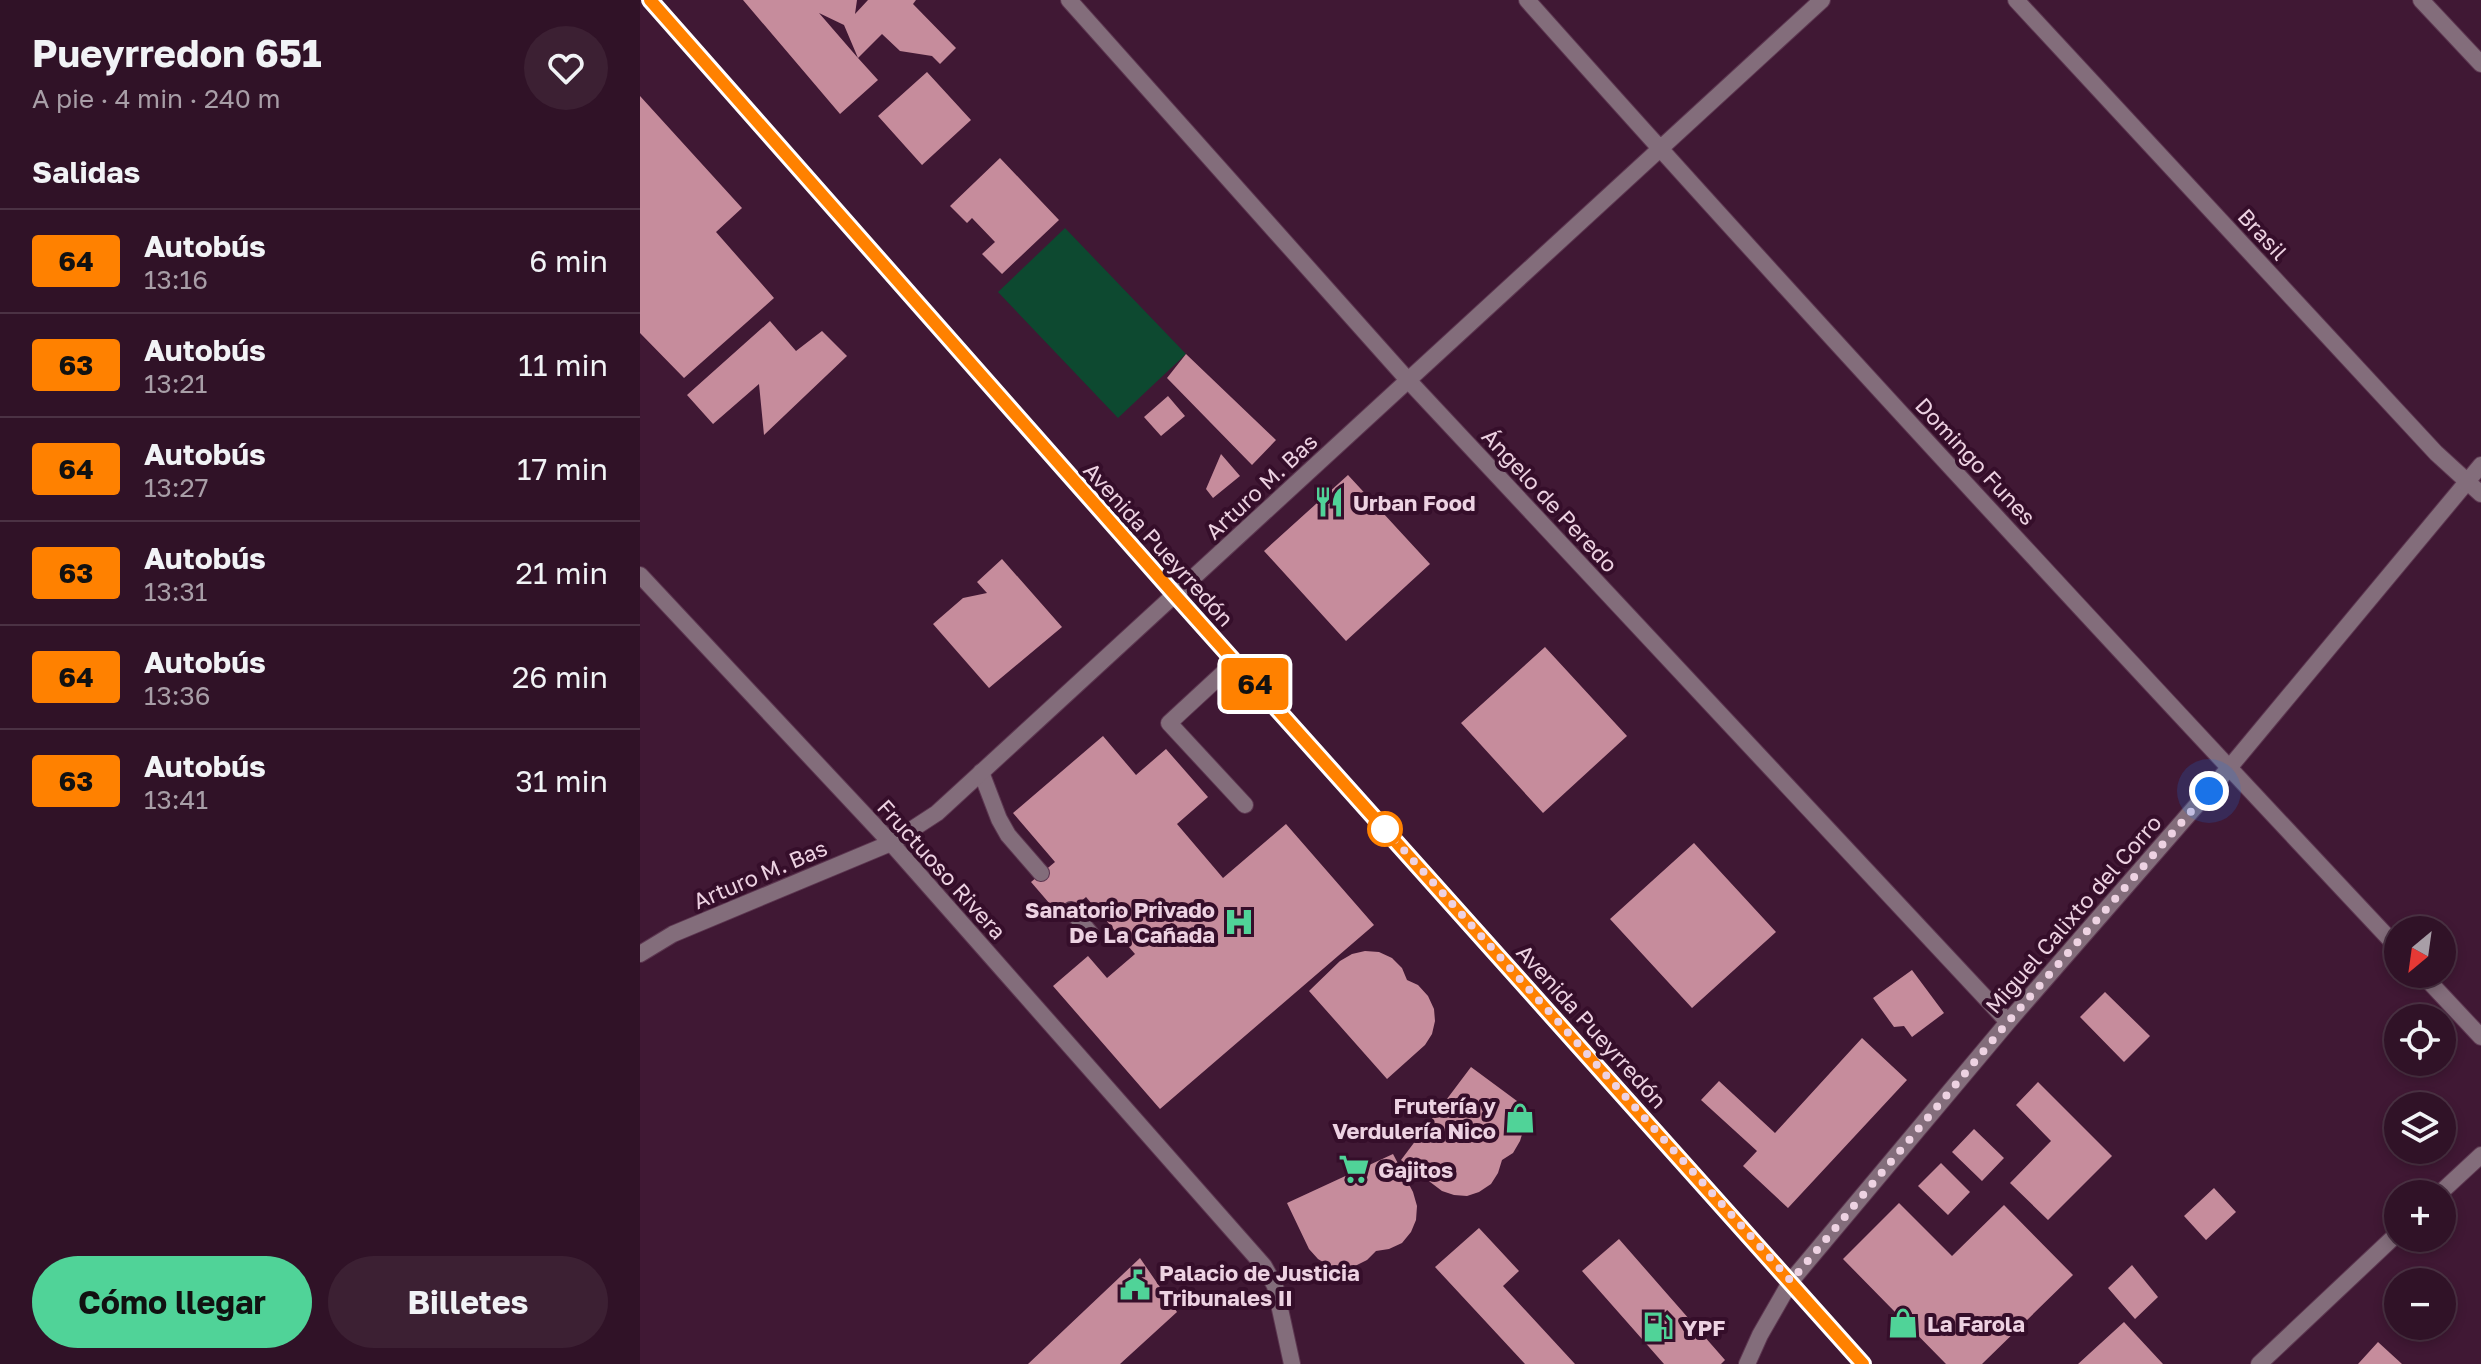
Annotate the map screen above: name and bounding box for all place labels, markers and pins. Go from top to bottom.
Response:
restaurant icon: Urban Food [1312,485,1346,519]
place label: Urban Food [1353,489,1476,516]
unlabelled marker [1368,812,1402,846]
place label: Sanatorio Privado De La Cañada [1025,896,1215,948]
hospital icon: Sanatorio Privado De La Cañada [1222,905,1256,939]
place label: Frutería y Verdulería Nico [1332,1092,1496,1144]
shop icon: Frutería y Verdulería Nico [1503,1101,1537,1135]
supermarket icon: Gajitos [1337,1152,1371,1186]
place label: Gajitos [1378,1156,1453,1183]
place label: Palacio de Justicia Tribunales II [1159,1259,1360,1311]
public building icon: Palacio de Justicia Tribunales II [1118,1268,1152,1302]
shop icon: La Farola [1886,1306,1920,1340]
fuel station icon: YPF [1641,1310,1675,1344]
place label: La Farola [1927,1310,2025,1337]
place label: YPF [1682,1314,1725,1341]

